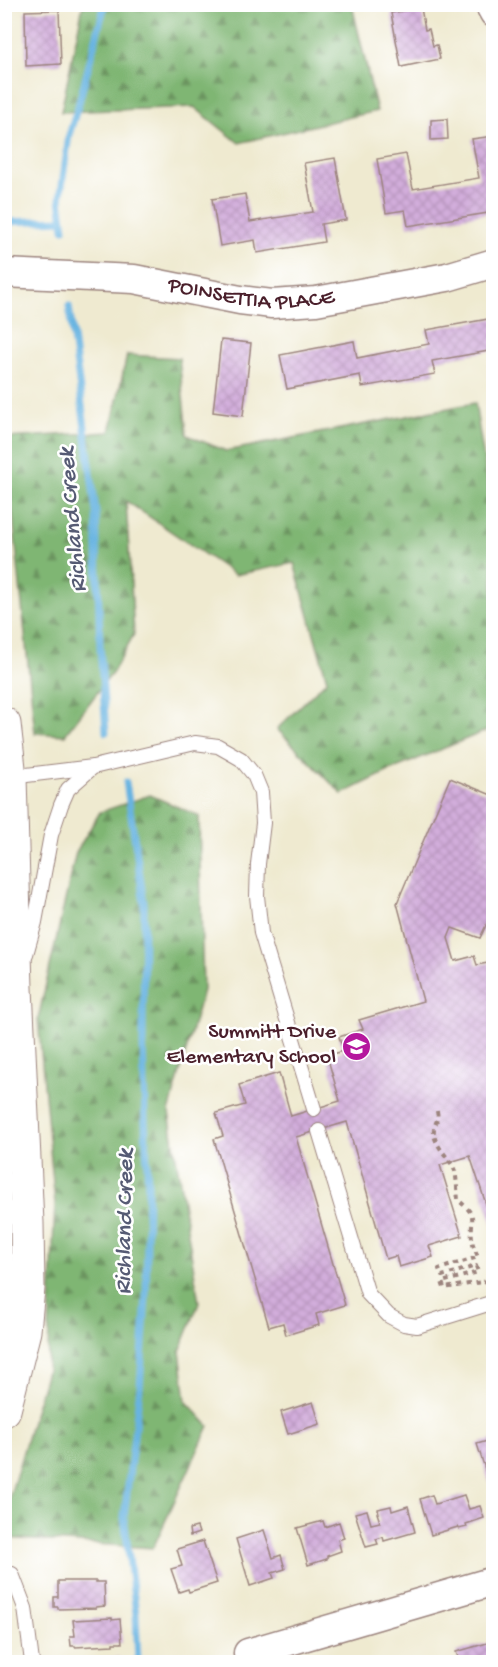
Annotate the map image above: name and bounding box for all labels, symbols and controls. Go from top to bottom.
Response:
street label: POINSETTIA PLACE [165,273,338,317]
water label: Richland Creek [53,444,95,594]
place label: Summitt Drive Elementary School [166,1020,337,1071]
school or university icon: Summitt Drive Elementary School [341,1030,373,1062]
water label: Richland Creek [110,1147,142,1295]

